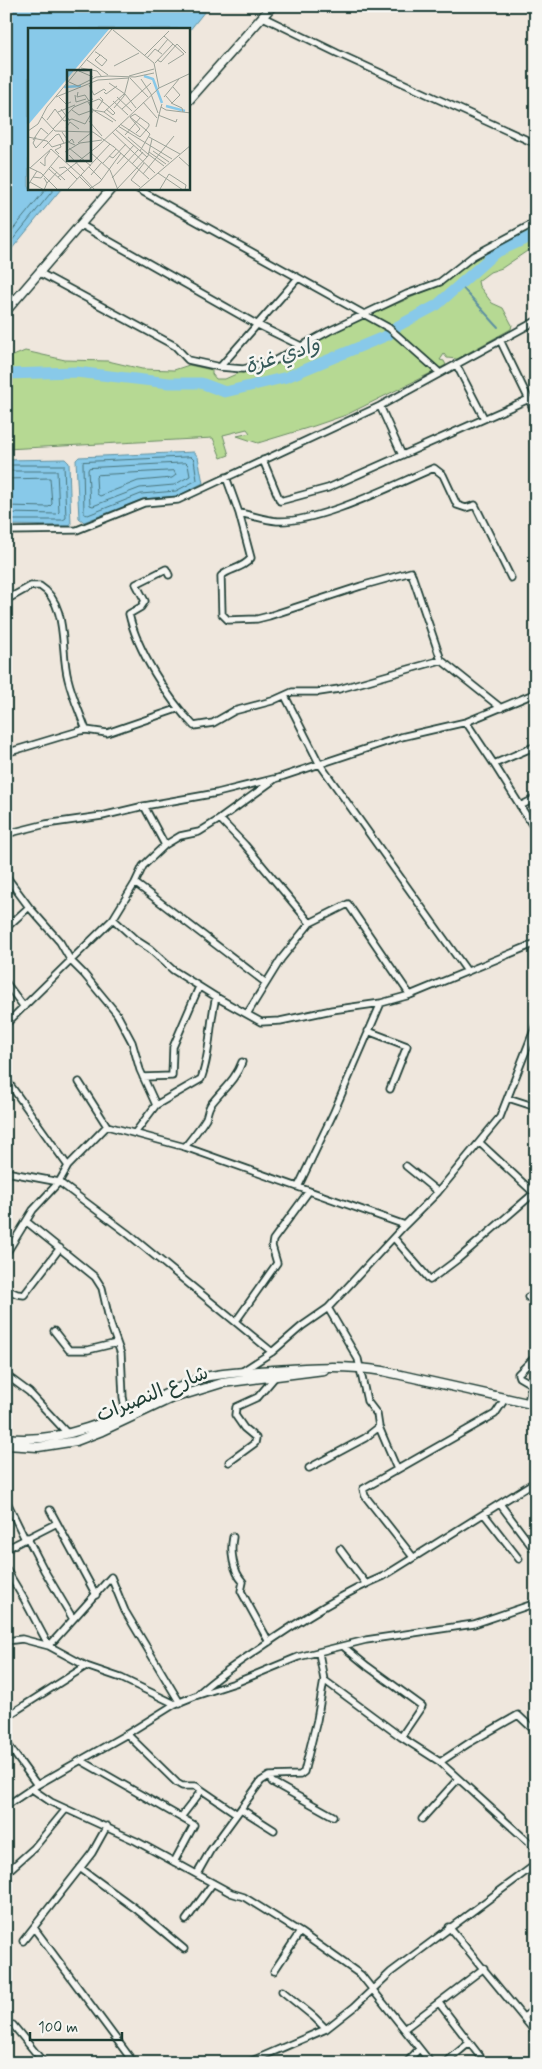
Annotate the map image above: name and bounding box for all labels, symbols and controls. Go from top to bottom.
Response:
inset map [28,28,190,190]
water label: وادي غزة [241,331,324,381]
street label: شارع النصيرات [92,1360,213,1429]
scale bar [30,2009,122,2041]
text: 100 m [38,2018,78,2038]

